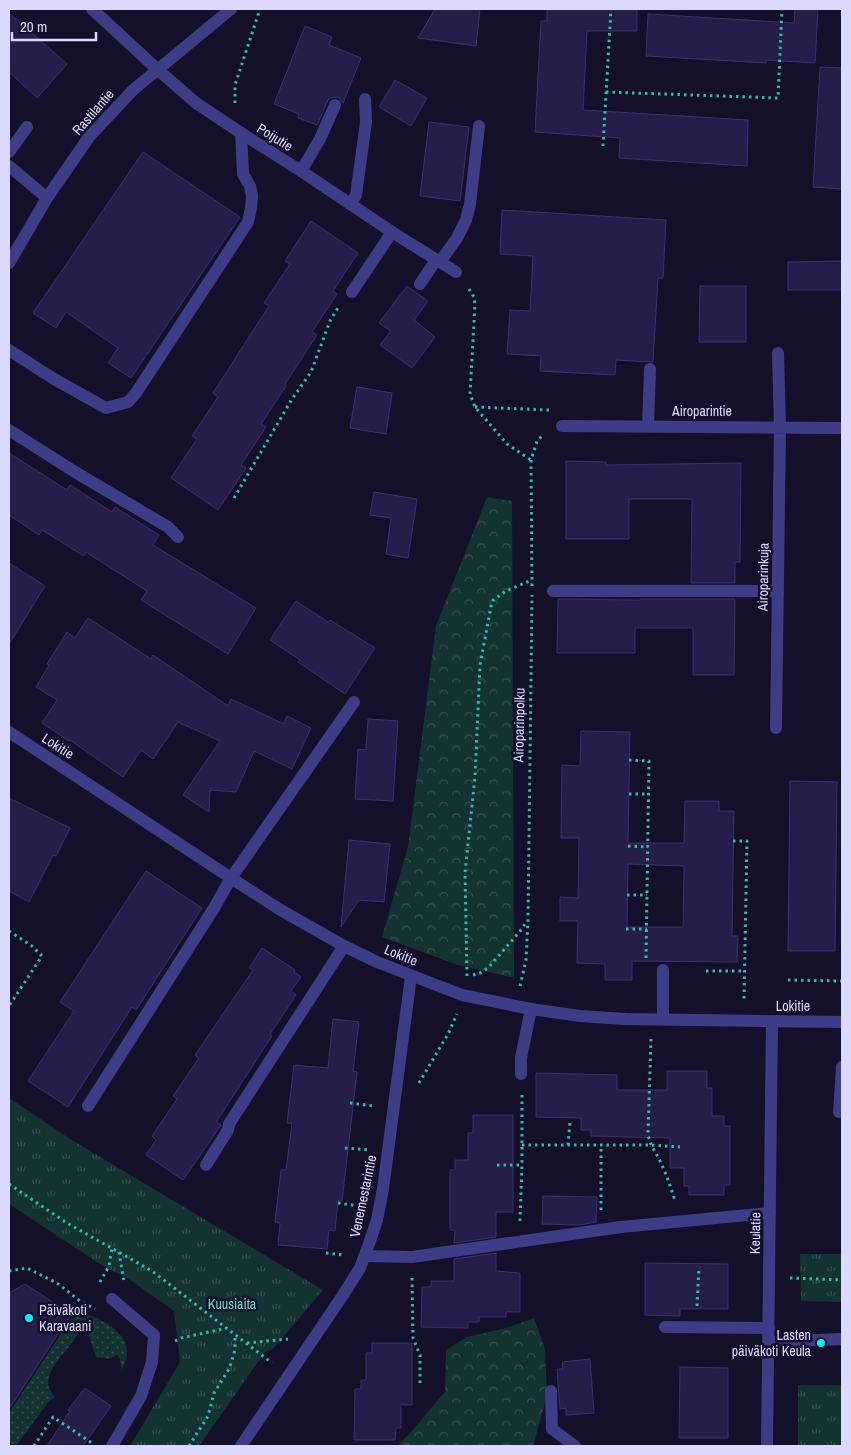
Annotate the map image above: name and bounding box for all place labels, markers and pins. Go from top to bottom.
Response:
place label: Päiväkoti Karavaani [39,1301,91,1335]
marker: Päiväkoti Karavaani [23,1312,35,1324]
place label: Lasten päiväkoti Keula [732,1326,812,1360]
marker: Lasten päiväkoti Keula [815,1337,827,1349]

